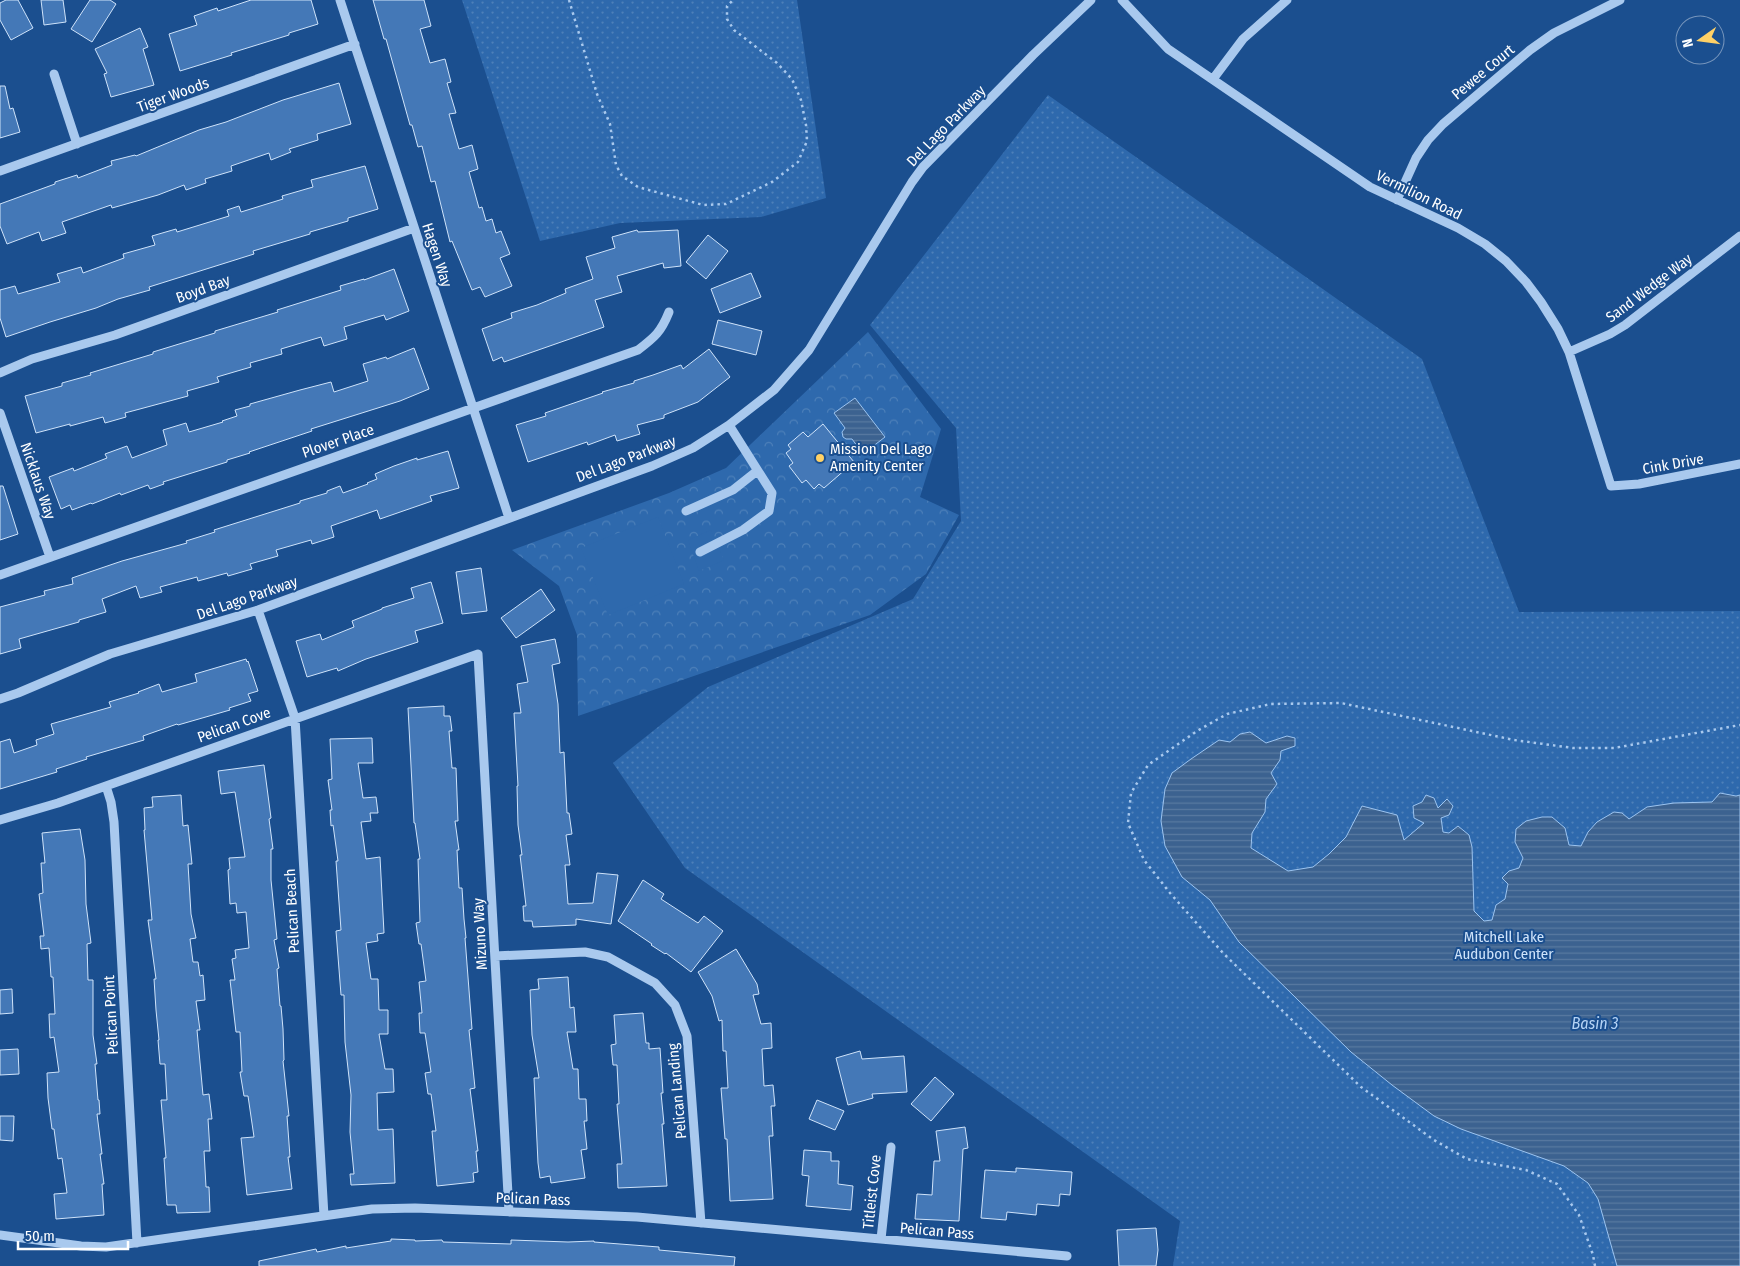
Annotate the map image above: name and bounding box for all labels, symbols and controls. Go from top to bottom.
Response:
north arrow [1675,15,1725,65]
text: N [1679,37,1697,49]
street label: Pewee Court [1448,41,1518,103]
street label: Tiger Woods [135,74,211,116]
street label: Del Lago Parkway [903,82,989,170]
street label: Vermilion Road [1373,166,1465,224]
street label: Hagen Way [418,221,456,290]
street label: Sand Wedge Way [1602,250,1696,326]
street label: Boyd Bay [173,271,233,307]
street label: Plover Place [300,420,376,462]
street label: Del Lago Parkway [573,432,679,486]
street label: Nicklaus Way [16,440,60,522]
place label: Mission Del Lago Amenity Center [830,440,932,475]
street label: Cink Drive [1641,450,1705,478]
marker: Mission Del Lago Amenity Center [814,452,826,464]
street label: Del Lago Parkway [194,572,300,624]
street label: Pelican Cove [195,703,273,747]
street label: Pelican Beach [281,868,303,954]
street label: Mizuno Way [469,897,491,970]
park label: Mitchell Lake Audubon Center [1455,928,1554,963]
street label: Pelican Point [100,975,122,1055]
water label: Basin 3 [1571,1014,1619,1033]
street label: Pelican Landing [664,1042,690,1140]
street label: Titleist Cove [859,1154,885,1230]
street label: Pelican Pass [495,1189,571,1209]
scale bar [18,1218,128,1250]
street label: Pelican Pass [899,1219,975,1243]
text: 50 m [25,1227,55,1245]

